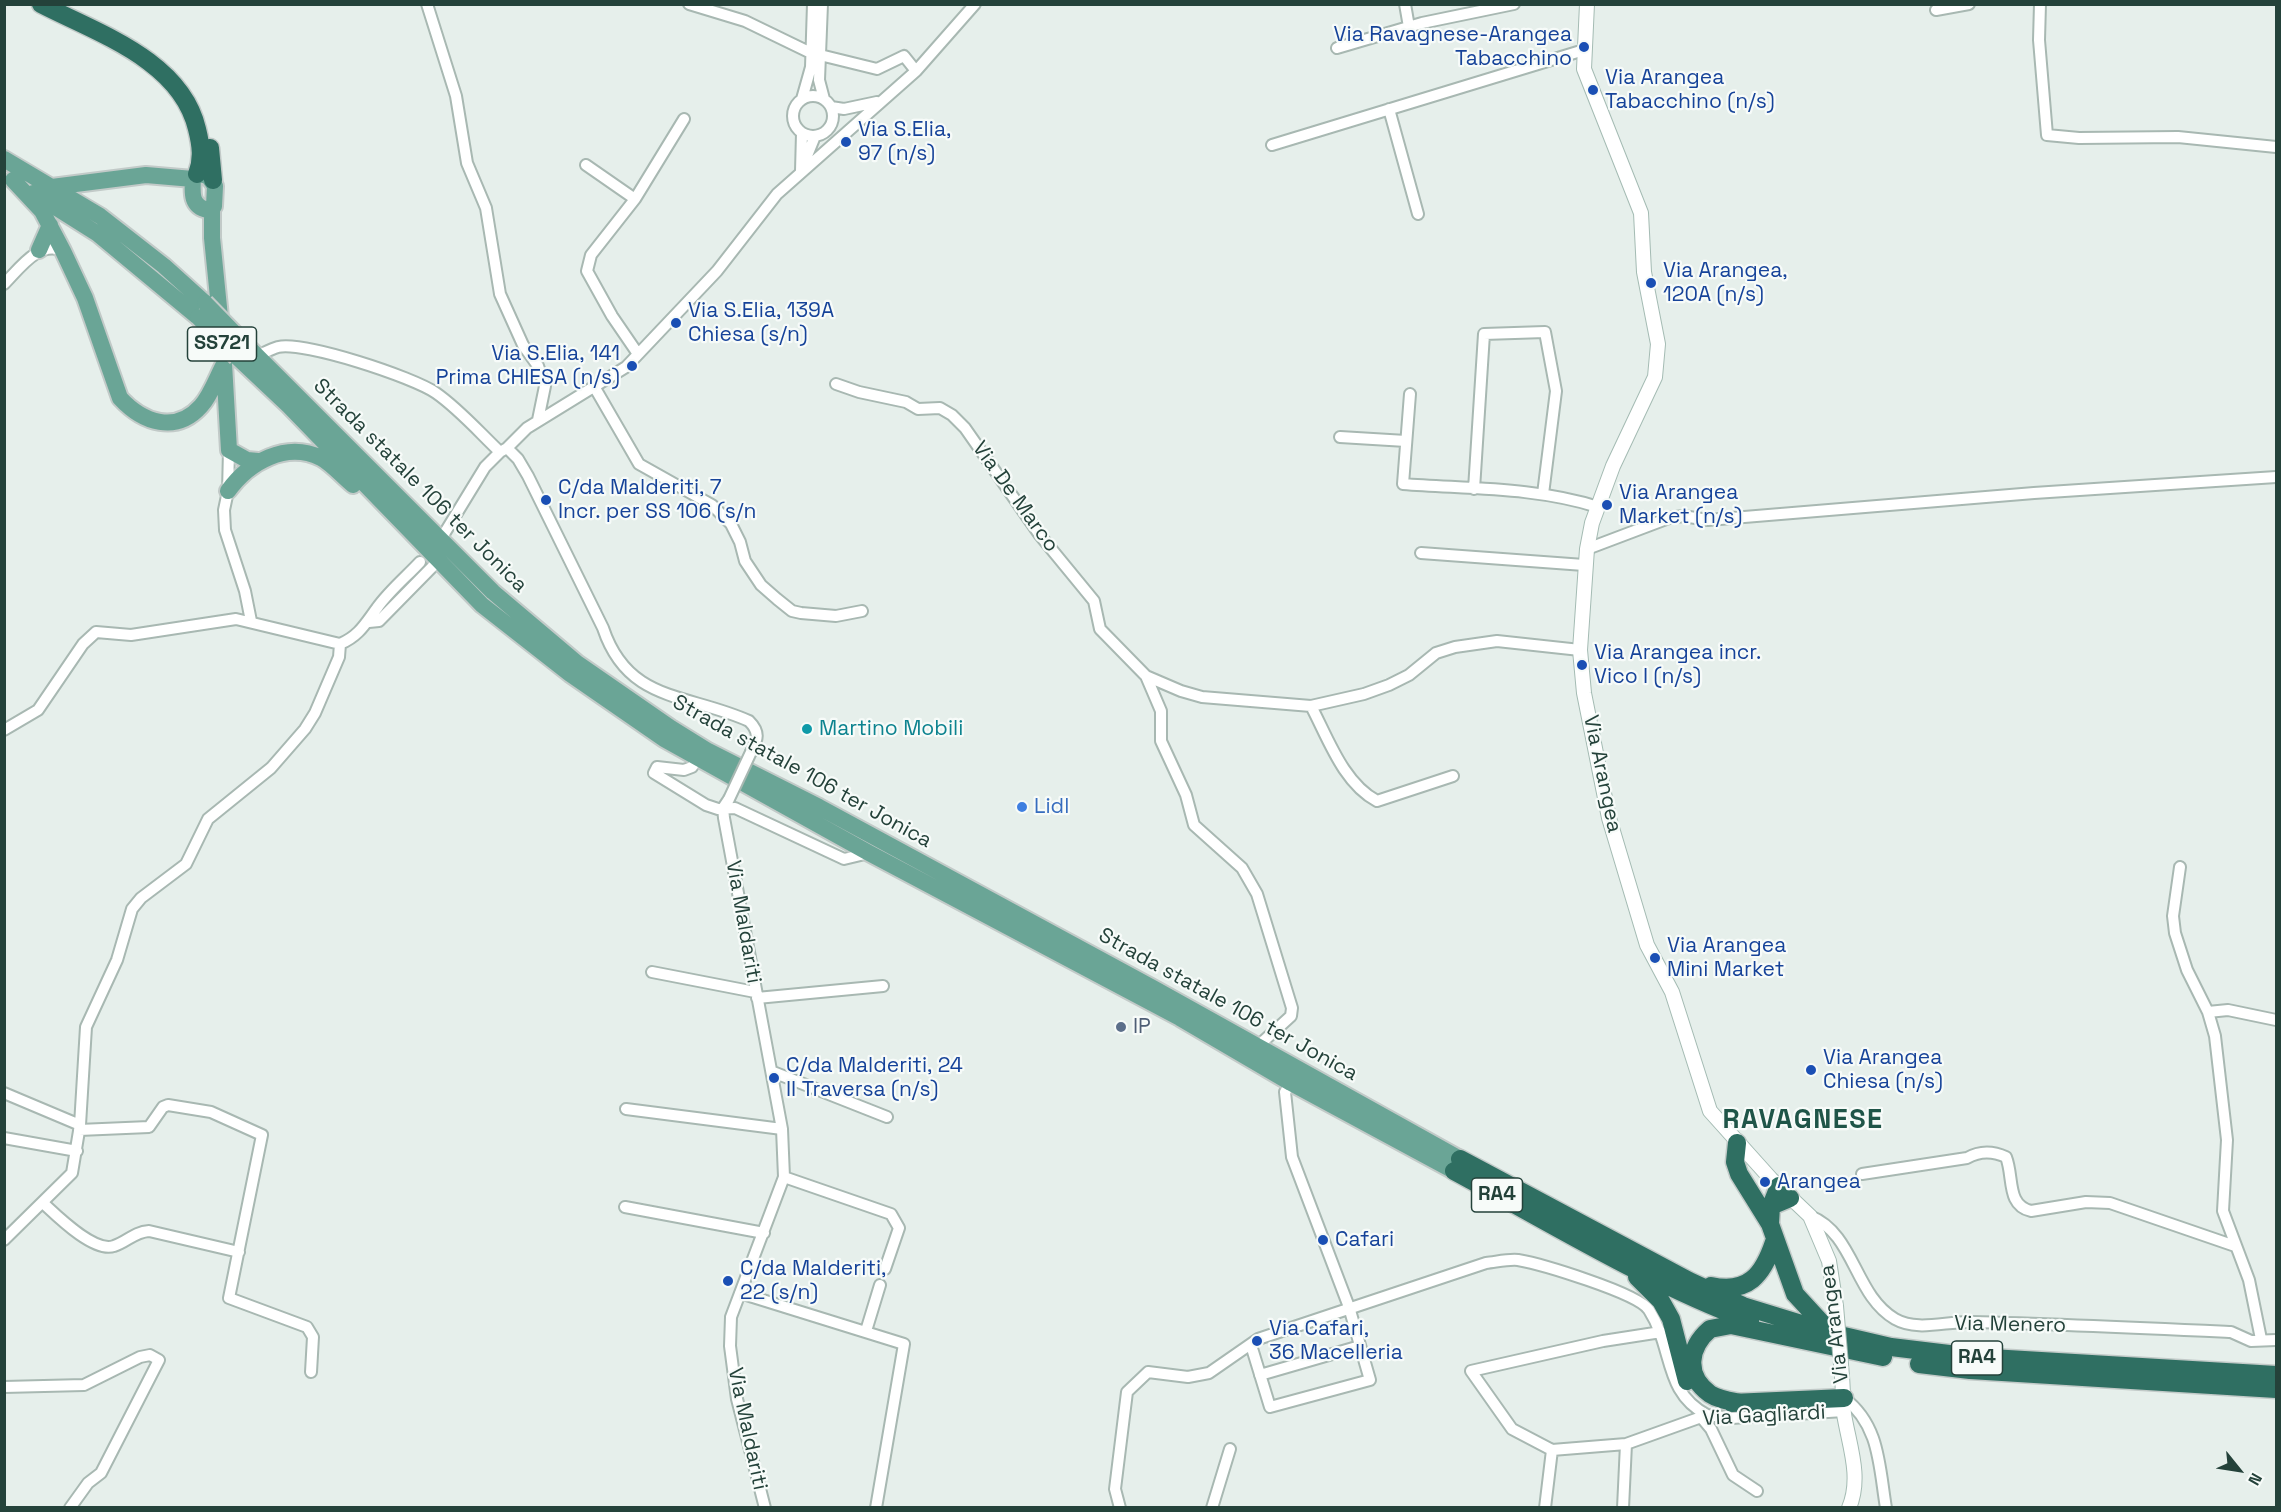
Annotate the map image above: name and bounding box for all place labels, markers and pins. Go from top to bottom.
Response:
place label: Via Ravagnese-Arangea Tabacchino [1334,22,1572,72]
marker: Via Ravagnese-Arangea Tabacchino [1577,40,1591,54]
place label: Via Arangea Tabacchino (n/s) [1605,65,1775,115]
marker: Via Arangea Tabacchino (n/s) [1586,83,1600,97]
place label: Via S.Elia, 97 (n/s) [858,117,951,167]
marker: Via S.Elia, 97 (n/s) [839,135,853,149]
place label: Via Arangea, 120A (n/s) [1663,258,1788,308]
marker: Via Arangea, 120A (n/s) [1644,276,1658,290]
place label: Via S.Elia, 139A Chiesa (s/n) [688,298,834,348]
marker: Via S.Elia, 139A Chiesa (s/n) [669,316,683,330]
place label: Via S.Elia, 141 Prima CHIESA (n/s) [436,341,620,391]
marker: Via S.Elia, 141 Prima CHIESA (n/s) [625,359,639,373]
place label: C/da Malderiti, 7 Incr. per SS 106 (s/n [558,475,756,525]
place label: Via Arangea Market (n/s) [1619,480,1742,530]
marker: C/da Malderiti, 7 Incr. per SS 106 (s/n [539,493,553,507]
marker: Via Arangea Market (n/s) [1600,498,1614,512]
place label: Via Arangea incr. Vico I (n/s) [1594,640,1761,690]
marker: Via Arangea incr. Vico I (n/s) [1575,658,1589,672]
place label: Martino Mobili [819,716,963,742]
marker: Martino Mobili [800,722,814,736]
place label: Lidl [1034,794,1069,820]
marker: Lidl [1015,800,1029,814]
place label: Via Arangea Mini Market [1667,933,1786,983]
marker: Via Arangea Mini Market [1648,951,1662,965]
place label: IP [1133,1014,1151,1040]
marker: IP [1114,1020,1128,1034]
place label: Via Arangea Chiesa (n/s) [1823,1045,1943,1095]
place label: C/da Malderiti, 24 II Traversa (n/s) [786,1053,963,1103]
marker: Via Arangea Chiesa (n/s) [1804,1063,1818,1077]
marker: C/da Malderiti, 24 II Traversa (n/s) [767,1071,781,1085]
place label: Arangea [1777,1169,1861,1195]
marker: Arangea [1758,1175,1772,1189]
place label: Cafari [1335,1227,1394,1253]
marker: Cafari [1316,1233,1330,1247]
place label: C/da Malderiti, 22 (s/n) [740,1256,886,1306]
marker: C/da Malderiti, 22 (s/n) [721,1274,735,1288]
place label: Via Cafari, 36 Macelleria [1269,1316,1403,1366]
marker: Via Cafari, 36 Macelleria [1250,1334,1264,1348]

